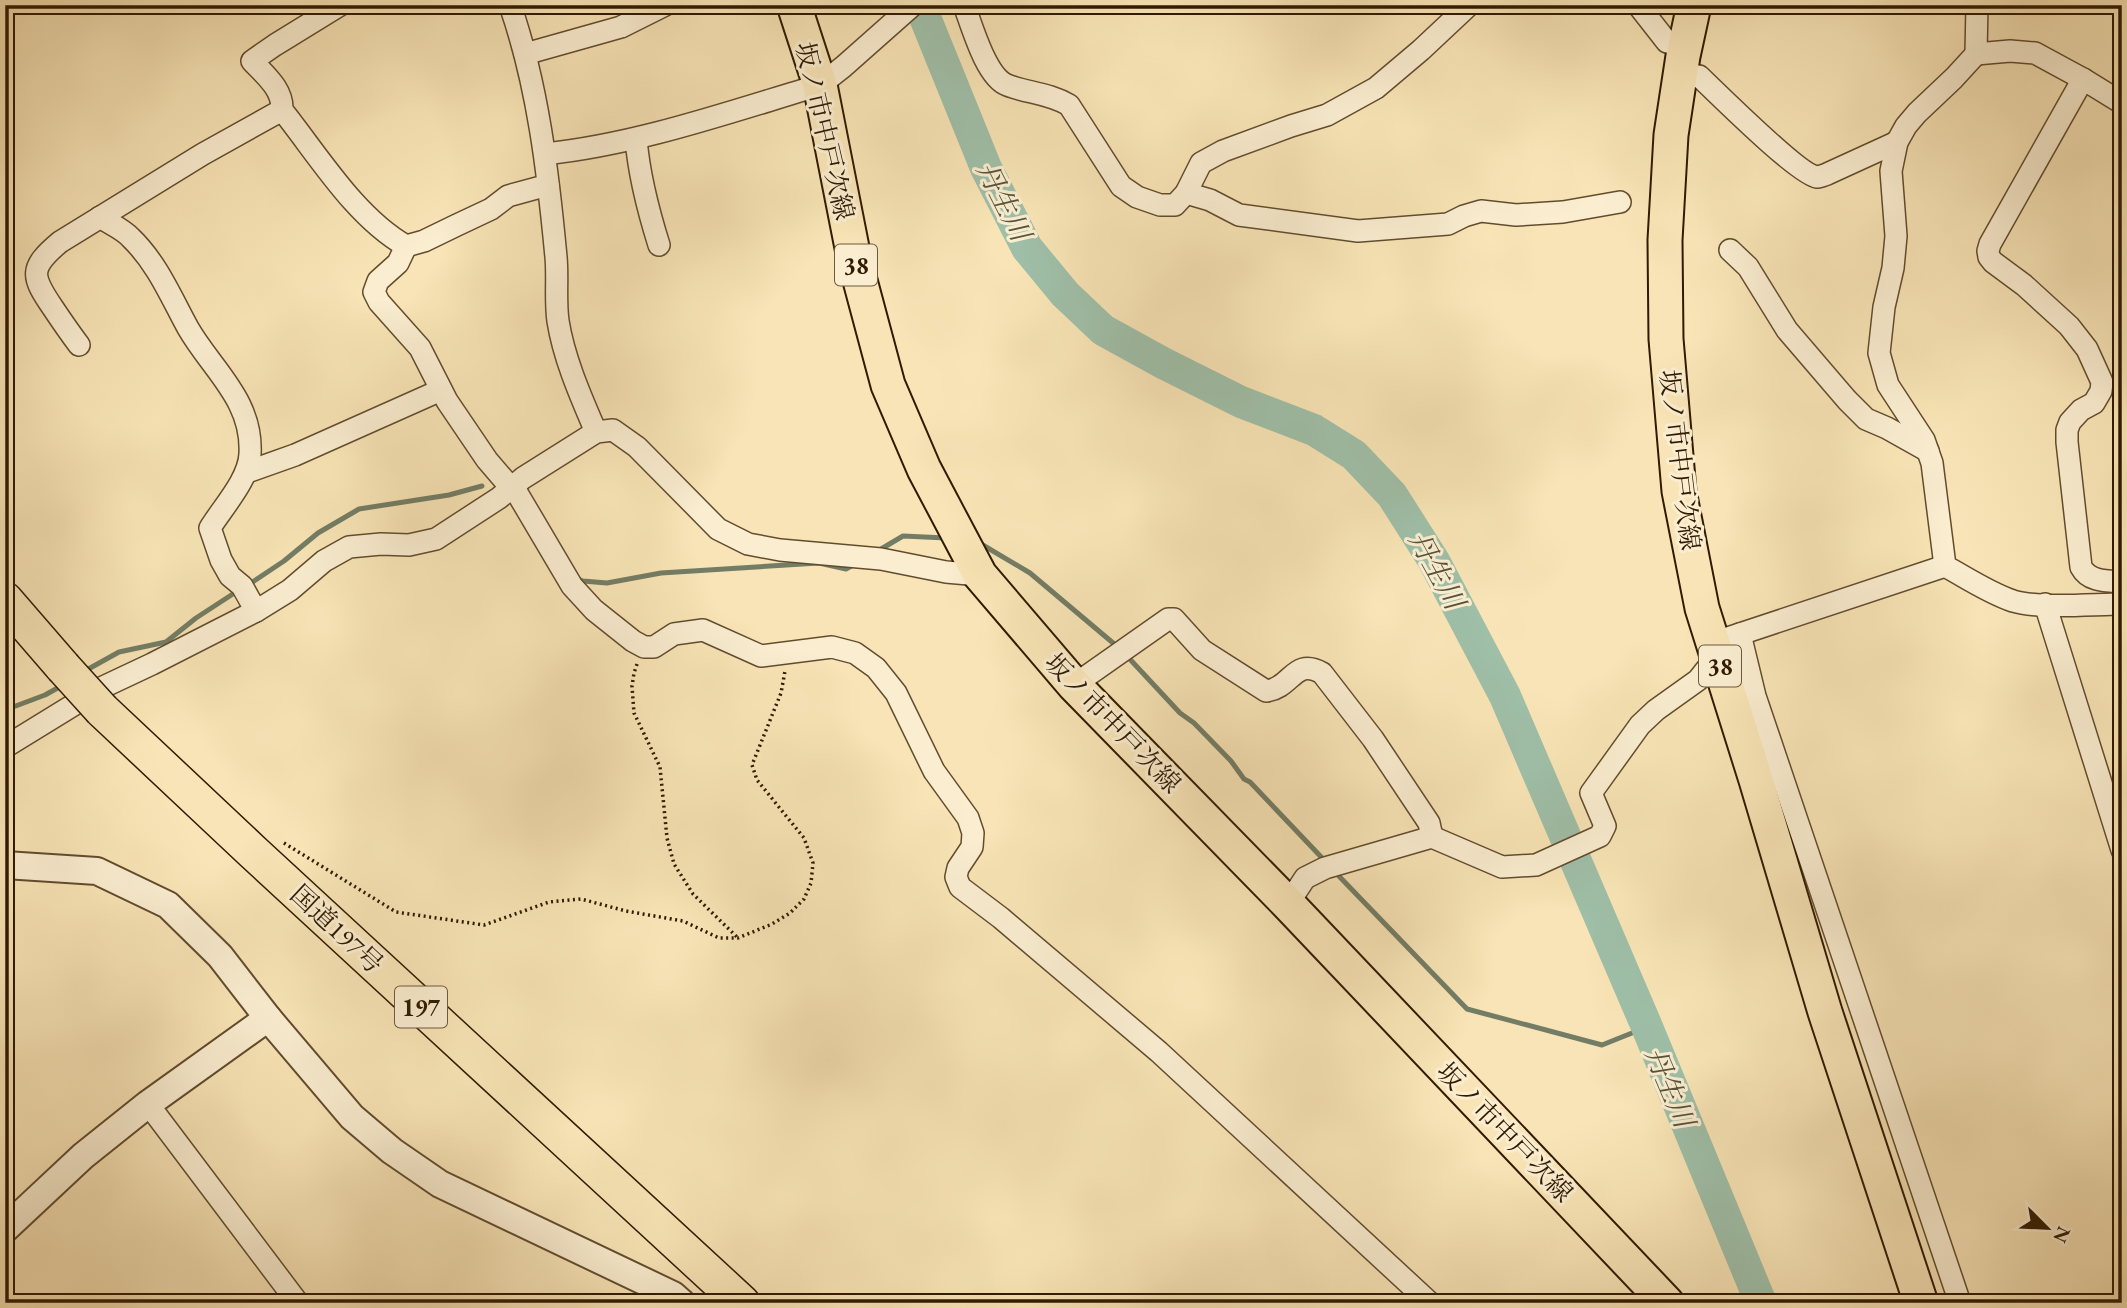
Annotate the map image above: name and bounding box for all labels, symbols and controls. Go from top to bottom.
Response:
street label: 坂ノ市中戸次線 [788,39,862,223]
water label: 丹生川 [969,155,1040,249]
road number: 38 [835,244,877,286]
street label: 坂ノ市中戸次線 [1652,368,1708,552]
water label: 丹生川 [1401,525,1475,618]
street label: 坂ノ市中戸次線 [1038,646,1188,800]
road number: 38 [1699,646,1741,686]
street label: 国道197号 [283,877,391,981]
road number: 197 [395,987,447,1028]
water label: 丹生川 [1637,1041,1704,1135]
street label: 坂ノ市中戸次線 [1430,1055,1580,1209]
north arrow [2011,1192,2082,1262]
text: N [2047,1223,2077,1247]

